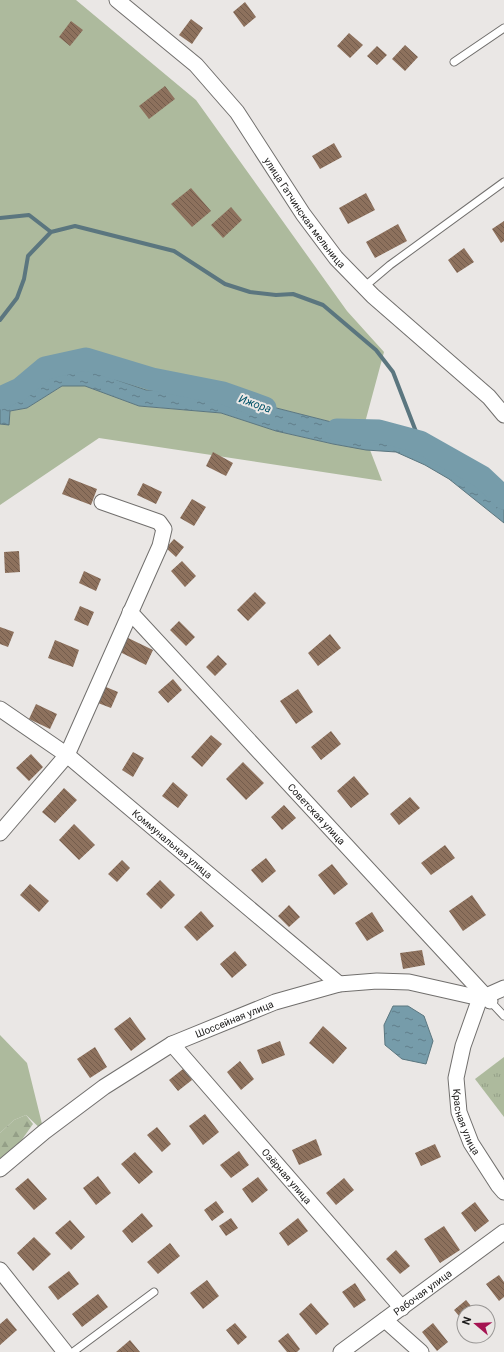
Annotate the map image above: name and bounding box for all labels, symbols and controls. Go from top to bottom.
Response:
street label: улица Гатчинская мельница [262,155,348,270]
water label: Ижора [237,392,273,416]
street label: Советская улица [286,781,348,847]
street label: Коммунальная улица [130,807,214,880]
street label: Шоссейная улица [193,998,275,1040]
street label: Красная улица [451,1088,482,1157]
street label: Озёрная улица [260,1146,314,1206]
street label: Рабочая улица [391,1267,454,1317]
north arrow [456,1304,496,1344]
text: N [460,1315,475,1327]

